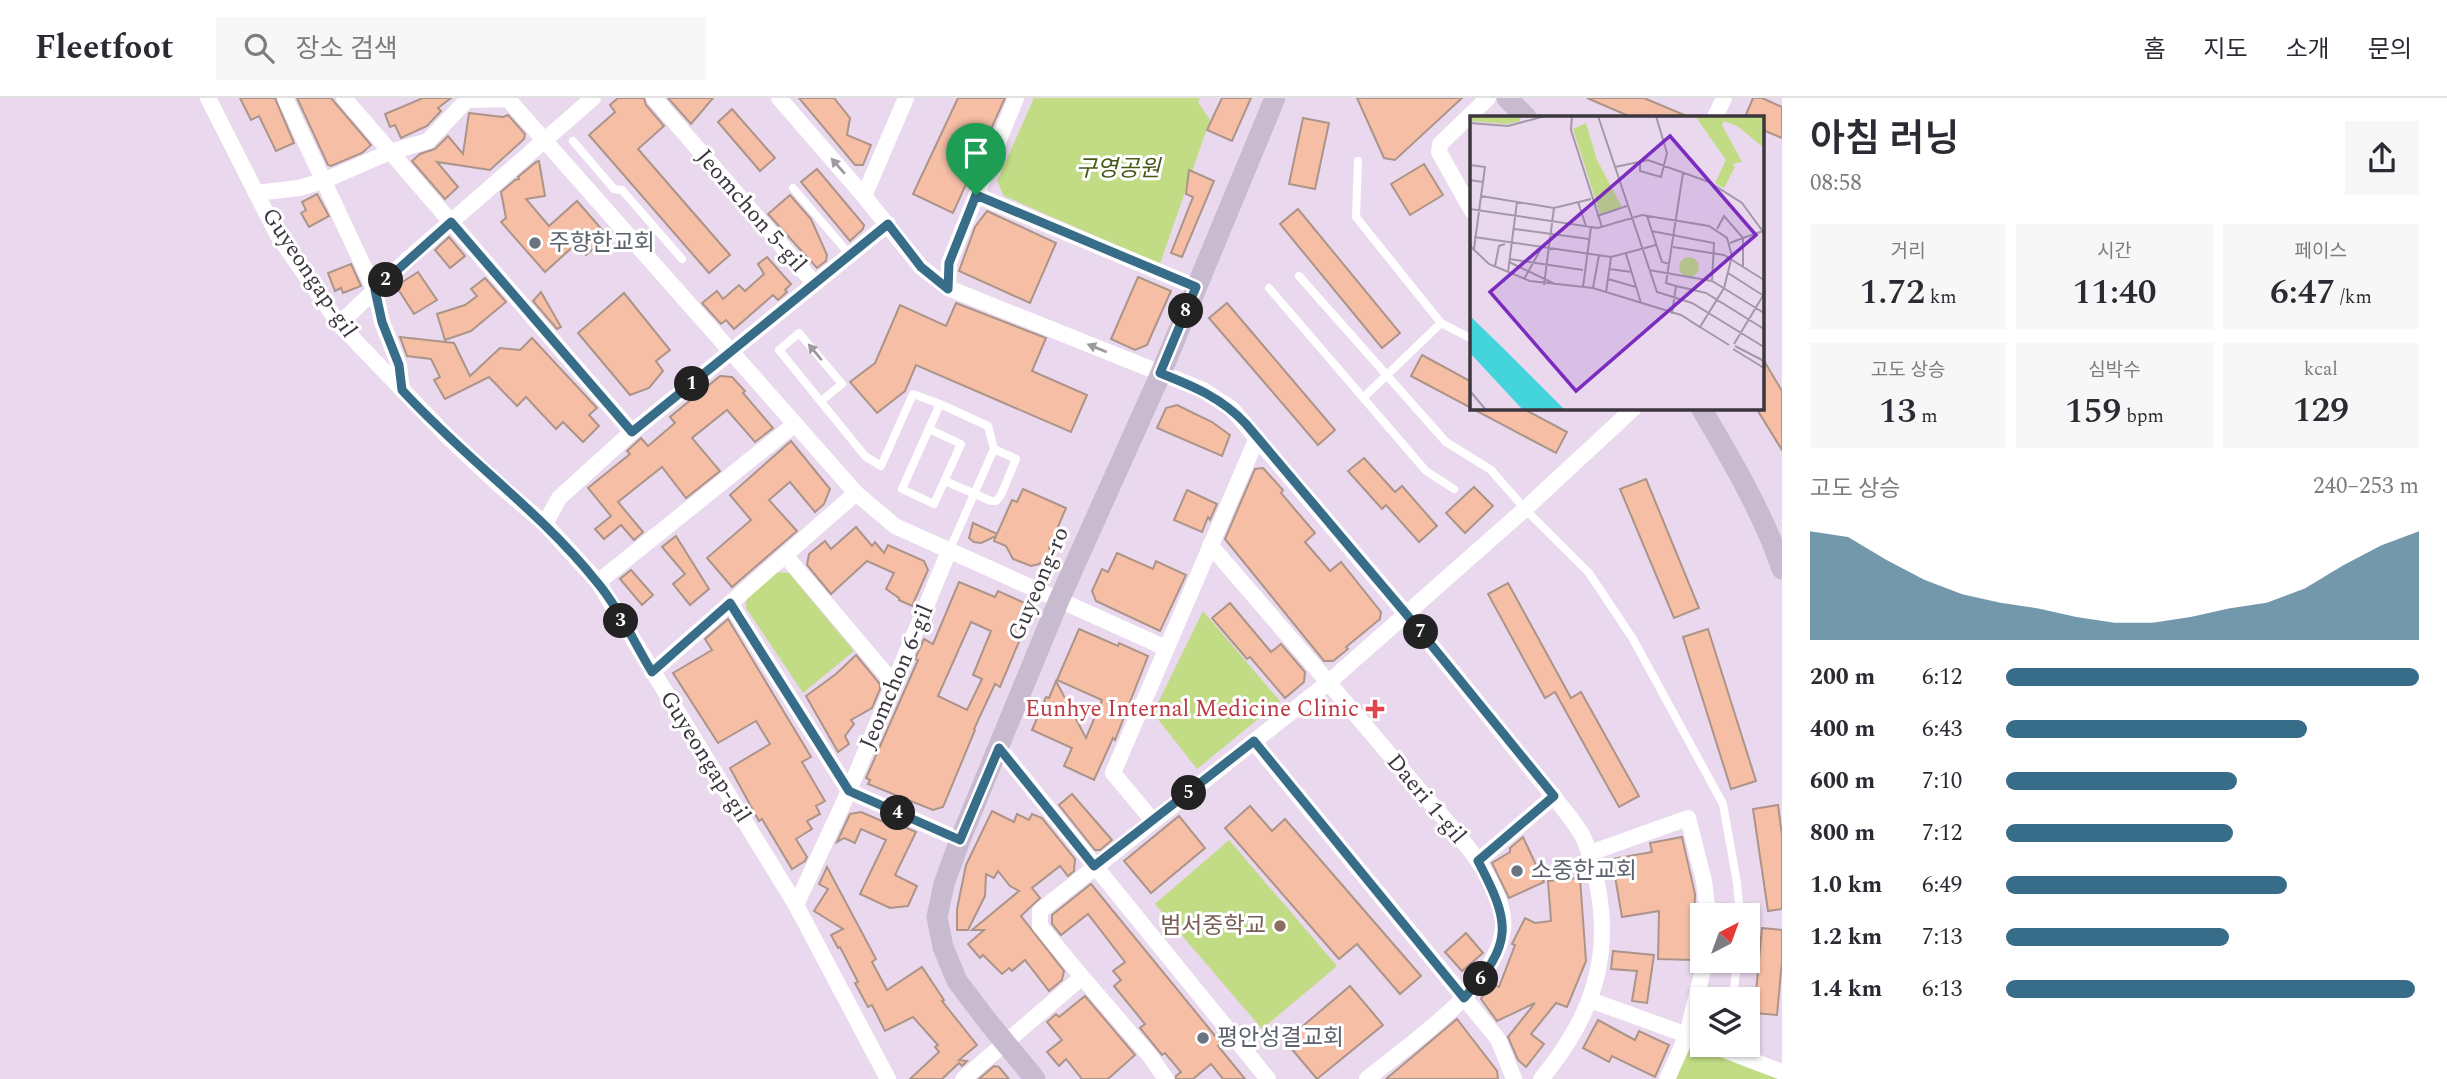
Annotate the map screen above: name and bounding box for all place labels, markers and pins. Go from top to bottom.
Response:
pin [946,123,1006,195]
place label: 주향한교회 [549,226,655,261]
marker: 주향한교회 [527,235,543,251]
pin: 2 [368,262,404,298]
pin: 8 [1168,294,1204,328]
pin: 1 [674,366,710,402]
pin: 3 [604,603,638,638]
pin: 7 [1404,614,1438,650]
place label: Eunhye Internal Medicine Clinic [1025,692,1359,727]
marker: Eunhye Internal Medicine Clinic [1365,699,1385,719]
pin: 5 [1172,776,1206,810]
pin: 4 [880,796,916,830]
place label: 소중한교회 [1531,854,1637,889]
marker: 소중한교회 [1509,863,1525,879]
place label: 범서중학교 [1160,909,1266,944]
marker: 범서중학교 [1272,918,1288,934]
pin: 6 [1464,962,1498,996]
place label: 평안성결교회 [1217,1021,1344,1056]
marker: 평안성결교회 [1195,1030,1211,1046]

